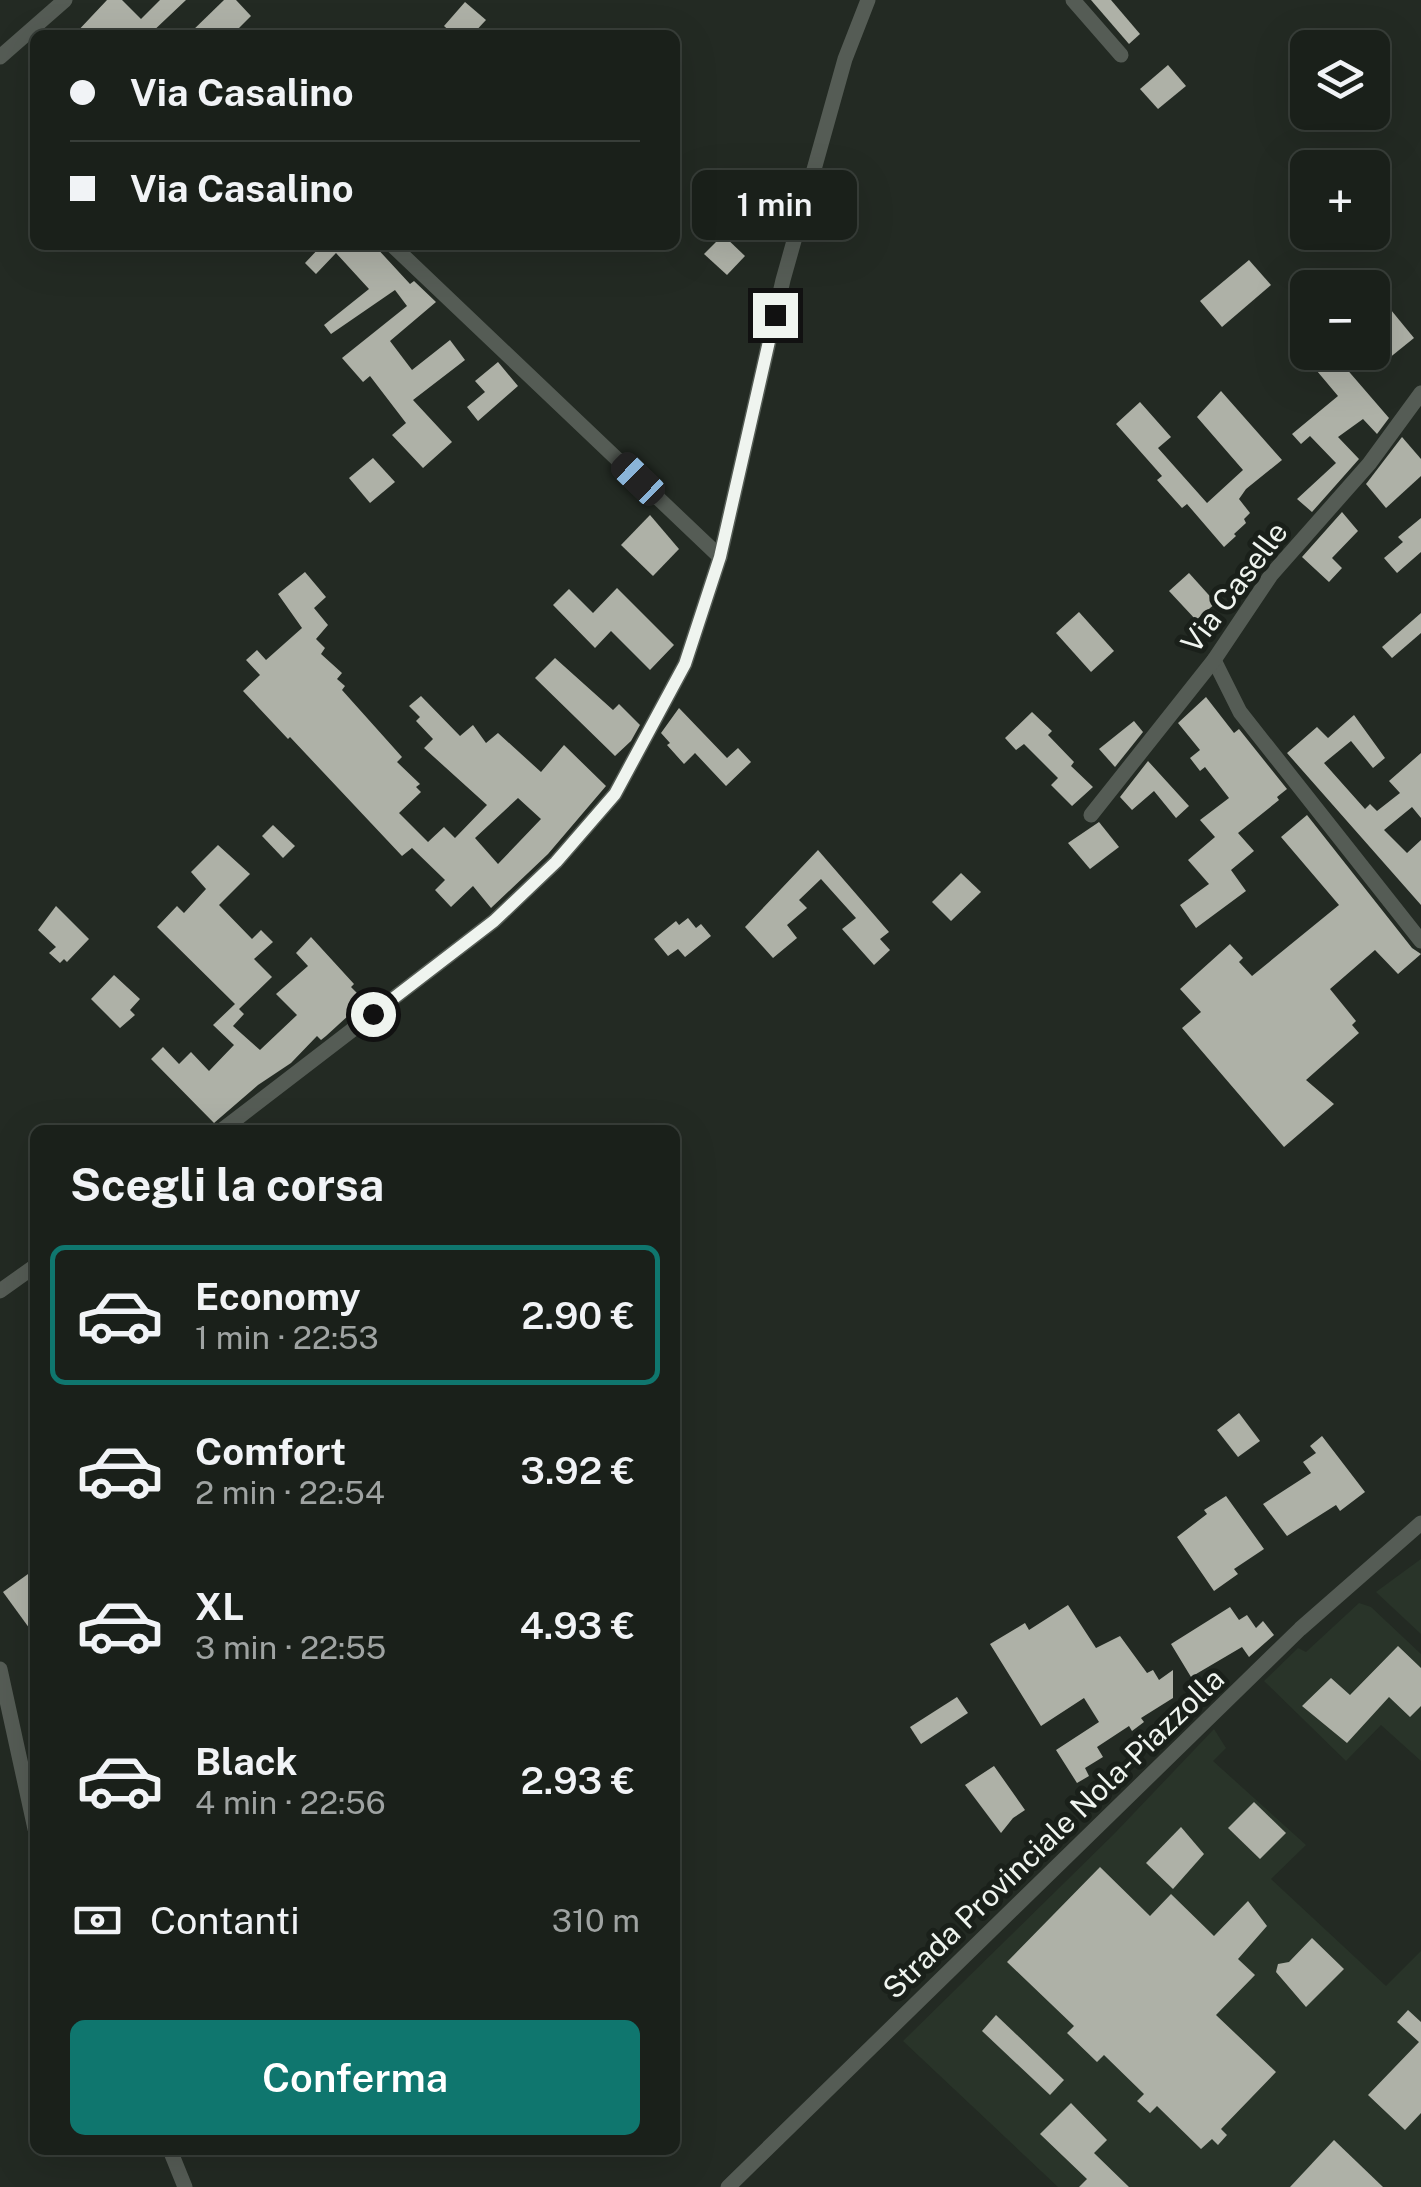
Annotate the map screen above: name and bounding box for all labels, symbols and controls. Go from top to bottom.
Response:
map controls [1290,30,1390,370]
button: layers [1290,30,1390,130]
text: Via Casalino [130,70,354,115]
button: + [1290,150,1390,250]
text: Via Casalino [130,166,354,211]
callout: 1 min [692,170,858,240]
text: 1 min [736,186,813,223]
button: − [1290,270,1390,370]
route end [753,293,798,338]
car [606,447,670,511]
street label: Via Caselle [1173,514,1295,660]
route start [351,992,396,1037]
text: Scegli la corsa [70,1158,384,1211]
icon: car [75,1270,165,1360]
text: Economy [195,1274,361,1319]
text: 2.90 € [521,1293,635,1338]
text: 1 min · 22:53 [195,1319,379,1356]
icon: car [75,1425,165,1515]
text: Comfort [195,1429,346,1474]
text: 3.92 € [520,1448,635,1493]
text: 2 min · 22:54 [195,1474,385,1511]
icon: car [75,1580,165,1670]
text: XL [195,1584,244,1629]
text: 4.93 € [519,1603,635,1648]
text: 3 min · 22:55 [195,1629,386,1666]
street label: Strada Provinciale Nola-Piazzolla [875,1660,1231,2006]
icon: car [75,1735,165,1825]
text: Black [195,1739,298,1784]
text: 2.93 € [520,1758,635,1803]
text: 4 min · 22:56 [195,1784,386,1821]
icon: cash [70,1893,125,1948]
text: Contanti [150,1898,300,1943]
text: 310 m [552,1902,640,1939]
button: Conferma [70,2020,640,2135]

